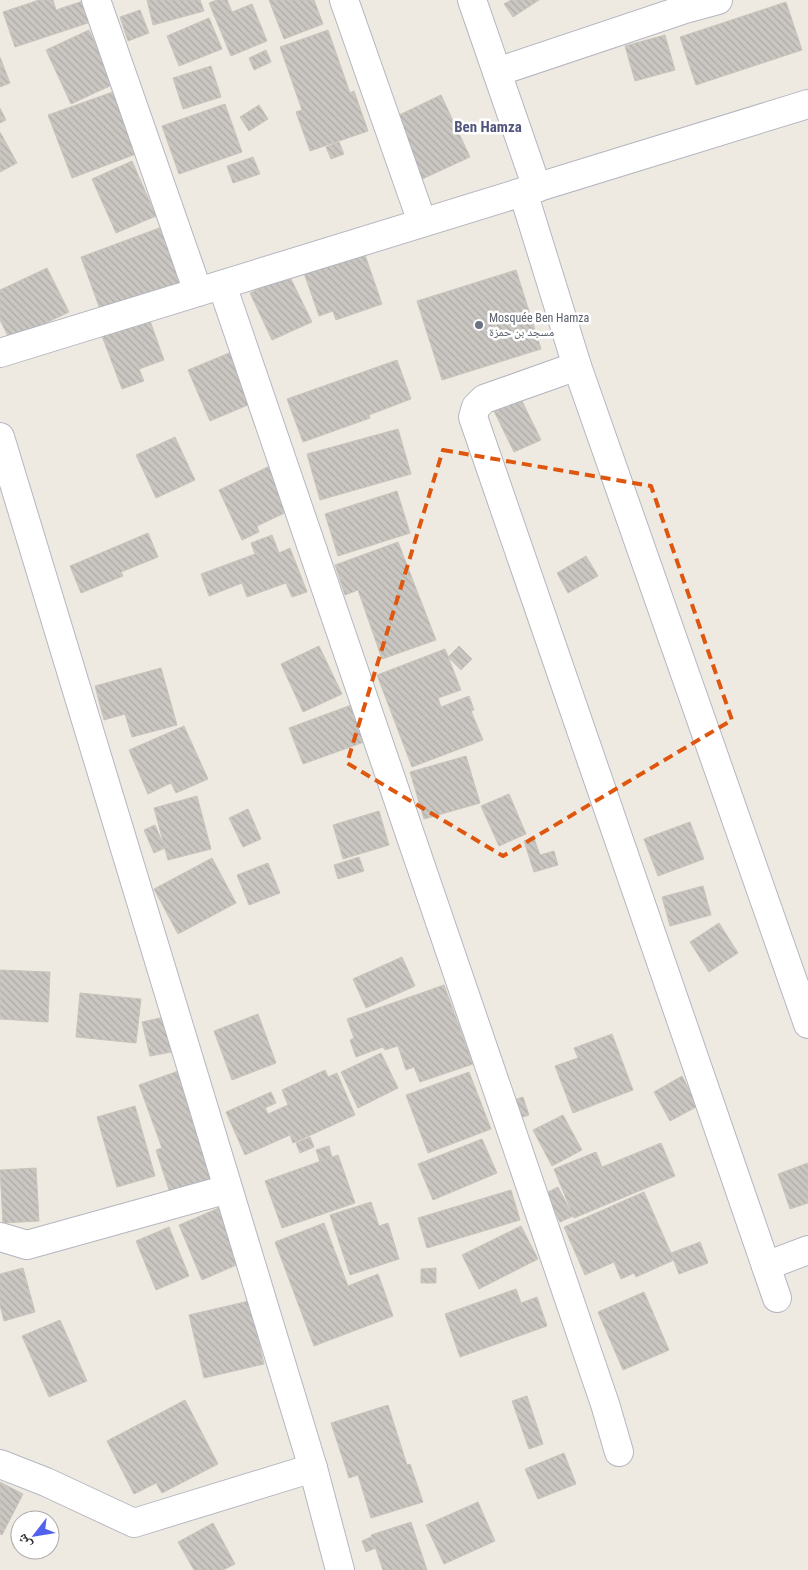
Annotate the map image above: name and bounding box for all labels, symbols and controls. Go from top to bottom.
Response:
district label: Ben Hamza [454,118,522,136]
place label: Mosquée Ben Hamza مسجد بن حمزة [489,311,590,339]
marker: Mosquée Ben Hamza مسجد بن حمزة [473,319,485,331]
north arrow [10,1510,60,1560]
text: ش [13,1531,35,1552]

